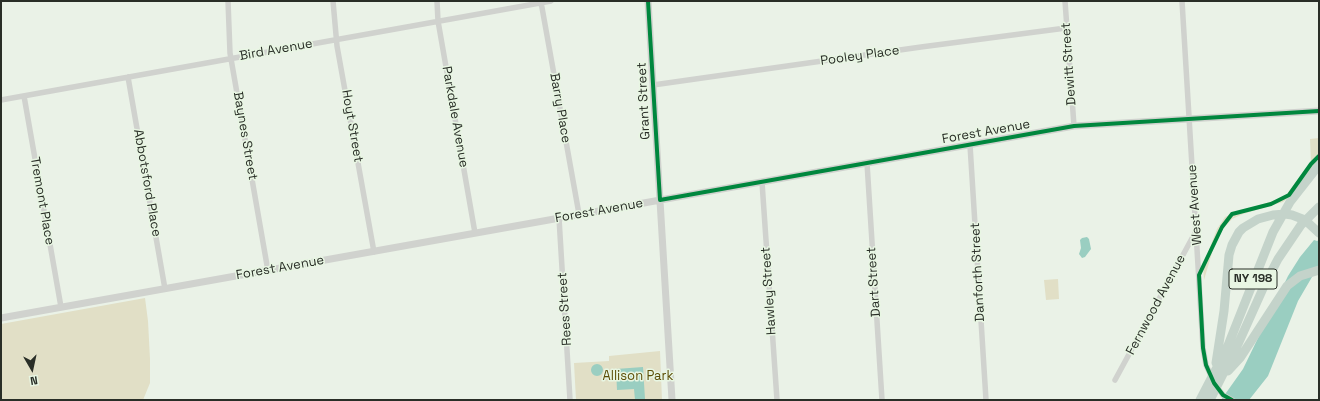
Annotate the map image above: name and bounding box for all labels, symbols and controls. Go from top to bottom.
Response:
street label: Dewitt Street [1058,22,1080,106]
street label: Bird Avenue [238,36,314,64]
street label: Pooley Place [819,43,901,69]
street label: Grant Street [634,62,654,140]
street label: Parkdale Avenue [438,65,472,169]
street label: Barry Place [546,72,574,144]
street label: Hoyt Street [338,88,366,164]
street label: Baynes Street [230,91,260,181]
street label: Forest Avenue [941,117,1031,147]
street label: Abbotsford Place [130,128,164,238]
street label: Tremont Place [27,156,57,246]
street label: West Avenue [1184,164,1206,246]
street label: Forest Avenue [554,196,644,226]
street label: Danforth Street [968,222,988,322]
street label: Hawley Street [758,246,780,336]
street label: Dart Street [864,247,884,317]
street label: Fernwood Avenue [1123,252,1189,358]
street label: Forest Avenue [235,253,325,283]
road number: NY 198 [1229,269,1277,289]
street label: Rees Street [555,272,575,346]
north arrow [12,349,52,389]
park label: Allison Park [603,368,673,384]
text: N [29,373,39,388]

